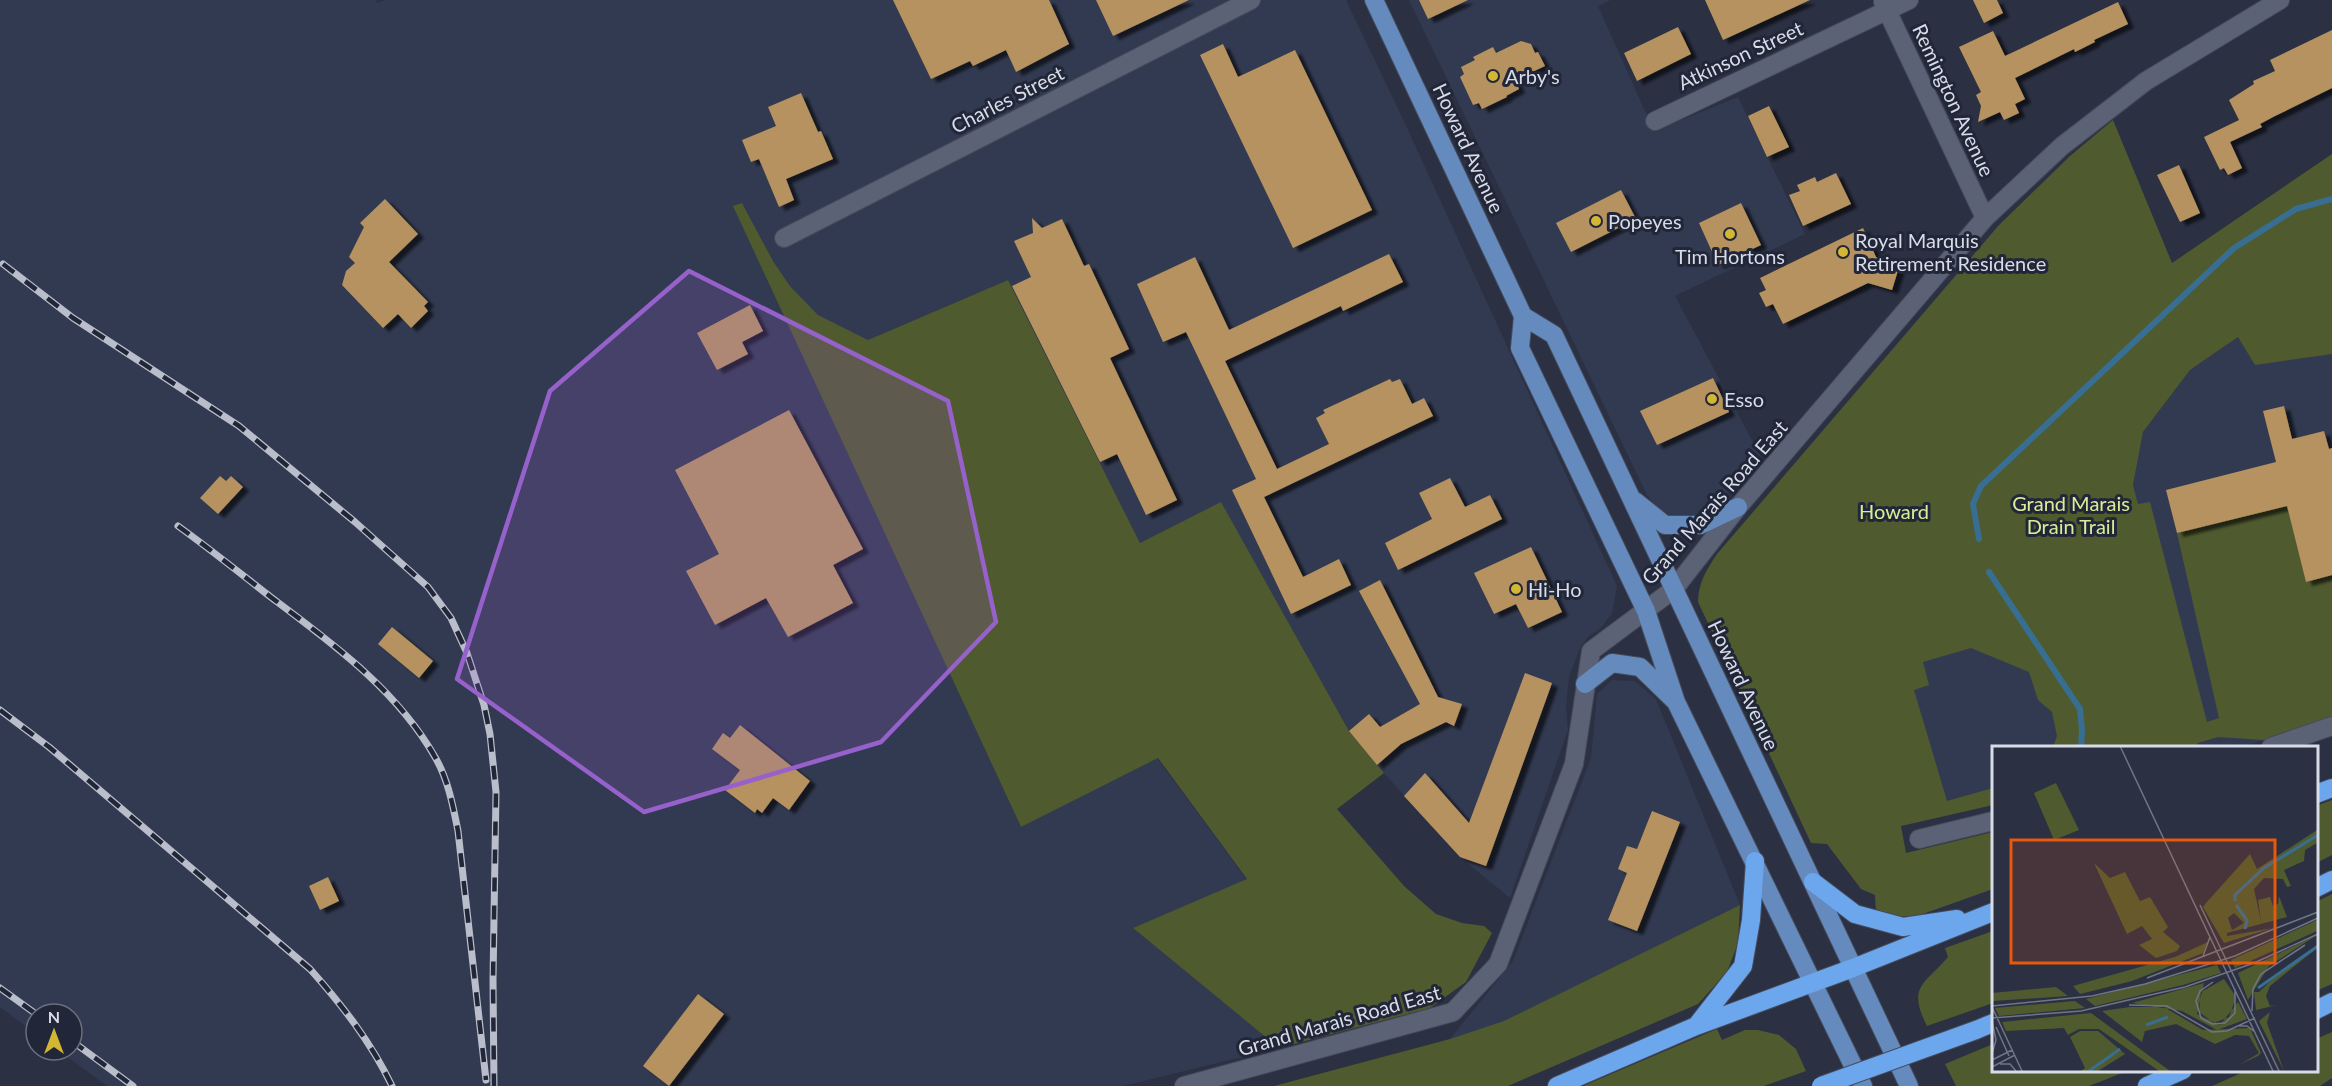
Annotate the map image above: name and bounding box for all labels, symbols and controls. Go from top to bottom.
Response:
street label: Atkinson Street [1674,16,1806,94]
street label: Remington Avenue [1908,20,2000,180]
street label: Charles Street [947,60,1067,138]
place label: Arby's [1505,64,1560,88]
marker: Arby's [1486,69,1500,83]
street label: Howard Avenue [1428,79,1510,217]
place label: Popeyes [1608,209,1682,233]
marker: Popeyes [1589,214,1603,228]
marker: Tim Hortons [1723,227,1737,241]
place label: Royal Marquis Retirement Residence [1855,228,2046,275]
place label: Tim Hortons [1675,244,1785,268]
marker: Royal Marquis Retirement Residence [1836,245,1850,259]
place label: Esso [1724,387,1764,411]
marker: Esso [1705,392,1719,406]
street label: Grand Marais Road East [1636,415,1792,589]
park label: Grand Marais Drain Trail [2012,491,2130,538]
park label: Howard [1859,499,1929,523]
place label: Hi-Ho [1528,577,1582,601]
marker: Hi-Ho [1509,582,1523,596]
street label: Howard Avenue [1703,616,1785,754]
inset map [1992,746,2317,1071]
street label: Grand Marais Road East [1235,980,1443,1060]
north arrow [24,1002,84,1062]
text: N [48,1007,60,1026]

